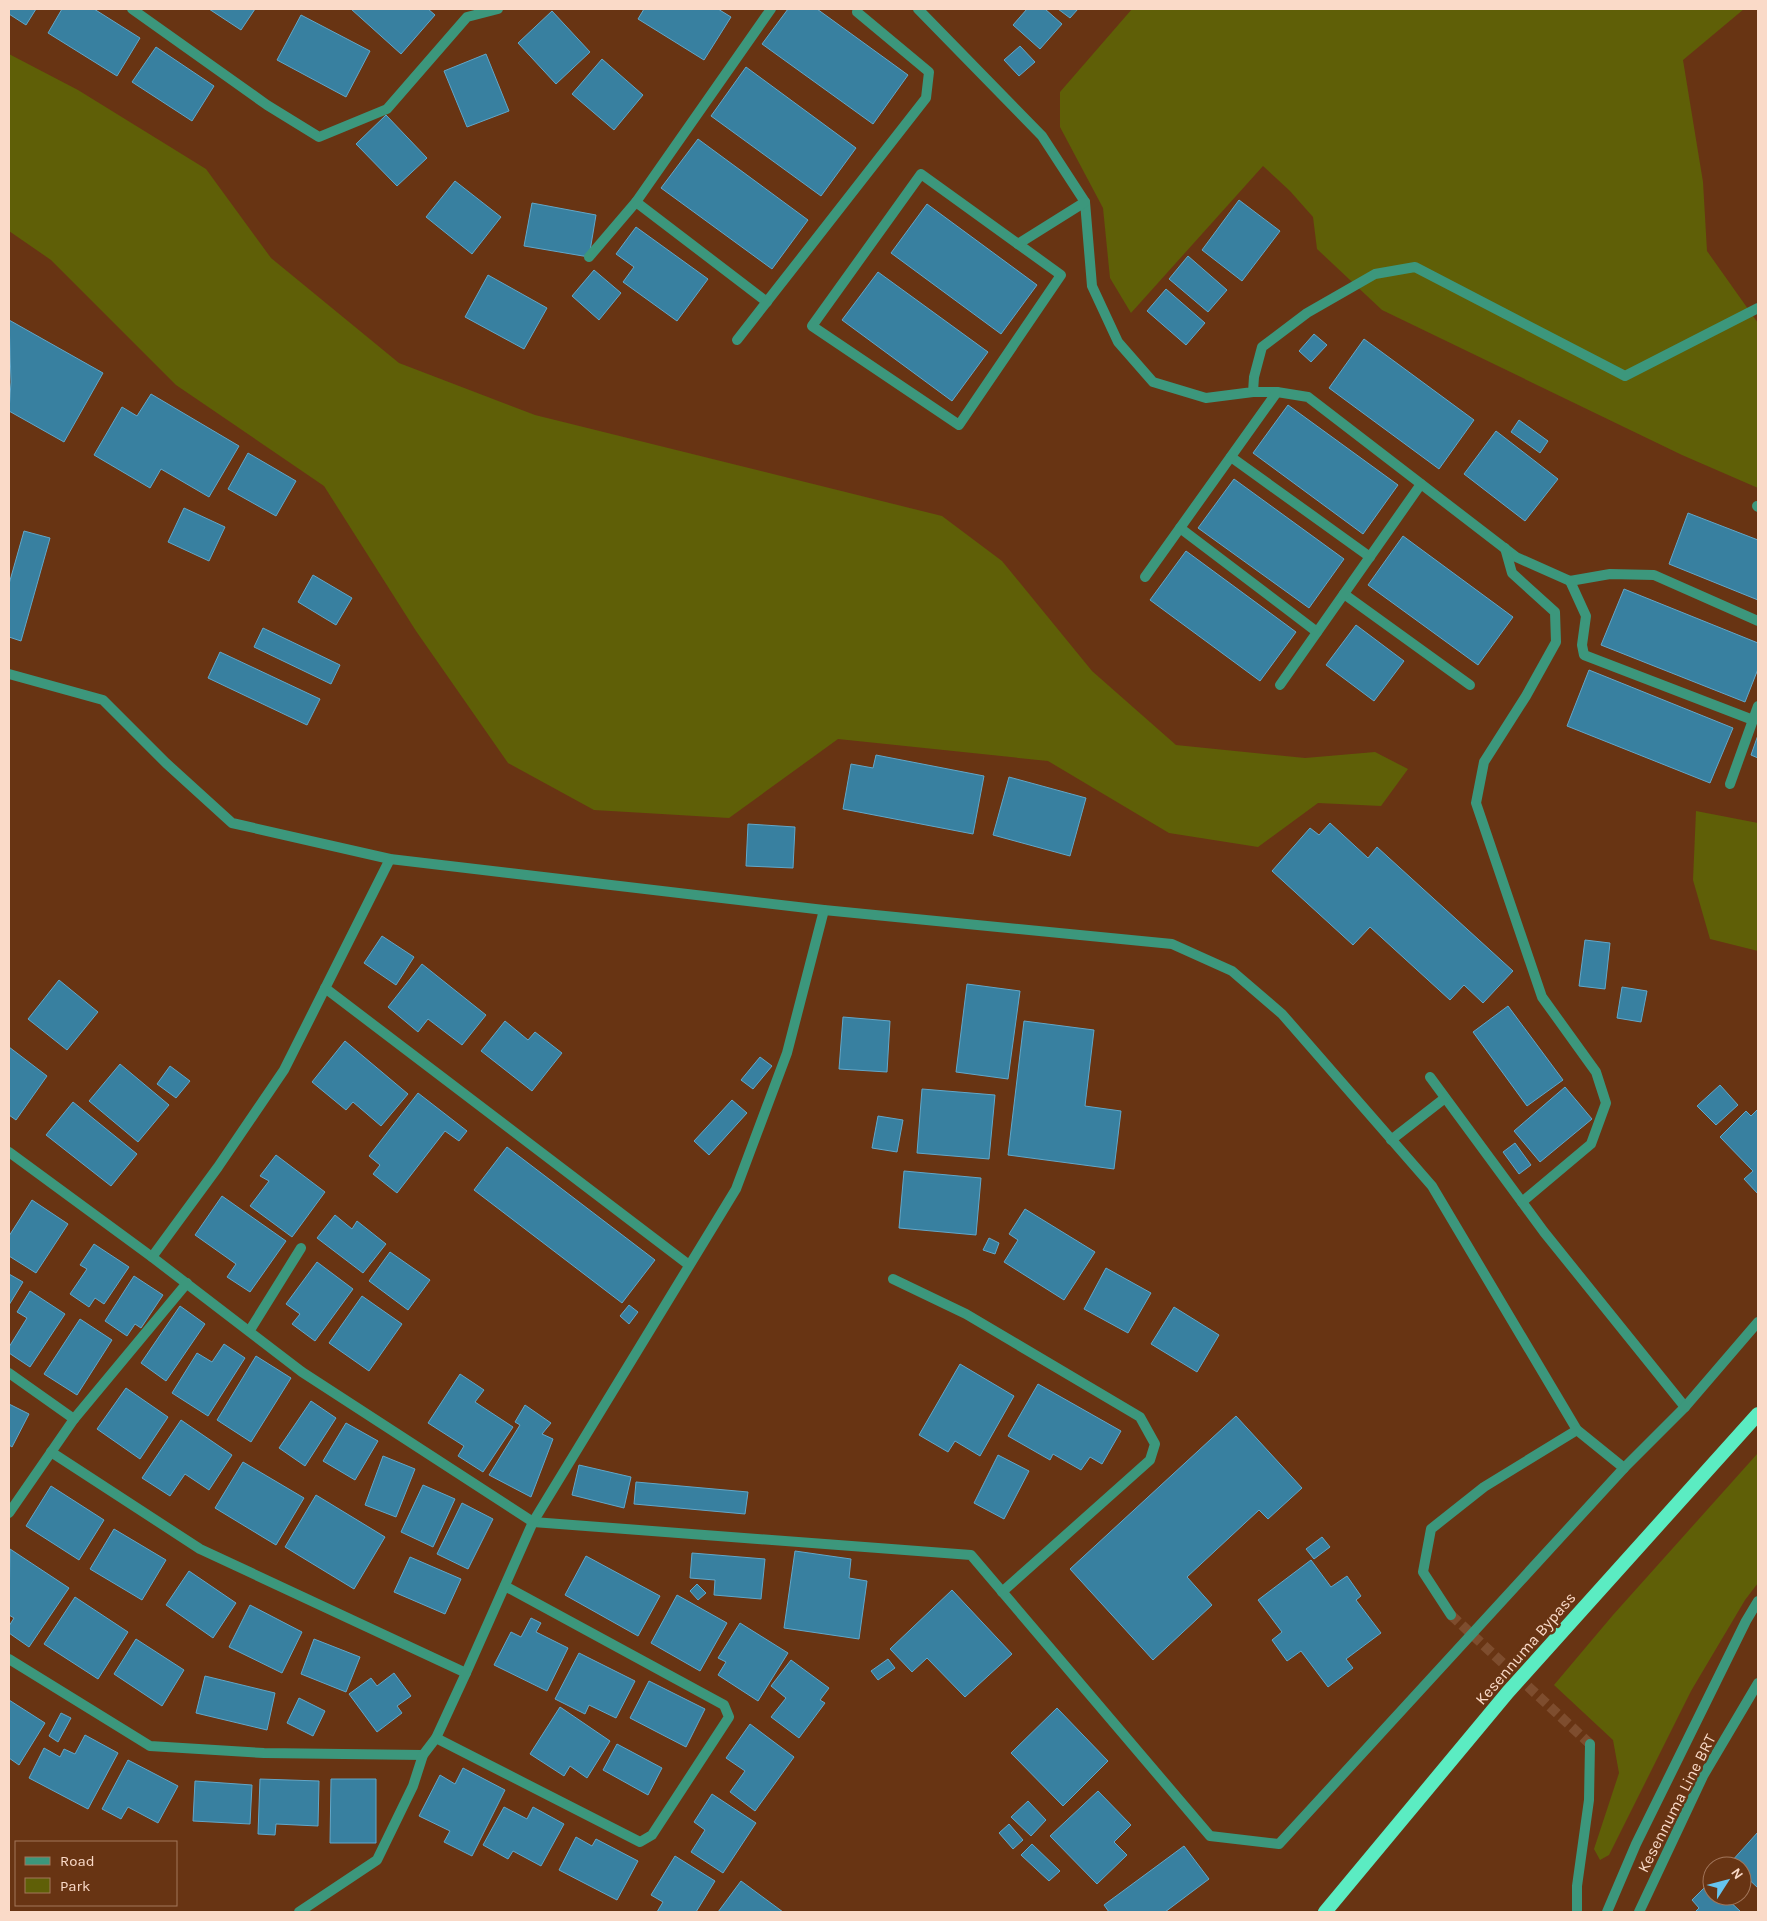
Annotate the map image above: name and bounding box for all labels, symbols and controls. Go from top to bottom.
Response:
street label: Kesennuma Bypass [1471,1588,1580,1709]
street label: Kesennuma Line BRT [1633,1731,1720,1876]
legend [15,1841,178,1906]
text: Road [60,1852,95,1870]
north arrow [1702,1856,1752,1906]
text: N [1727,1865,1747,1883]
text: Park [60,1877,90,1895]

